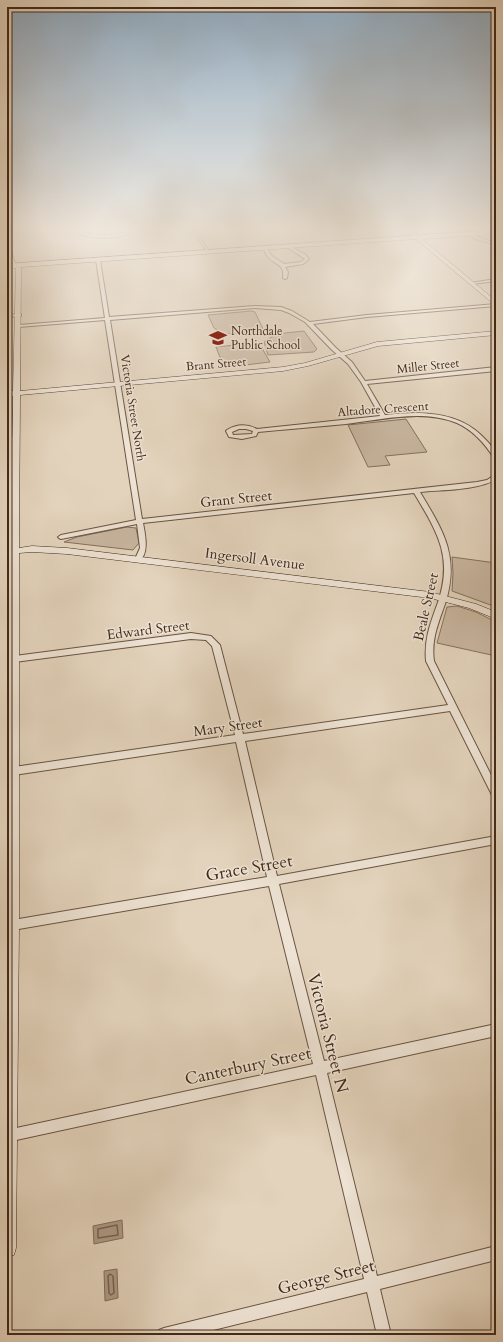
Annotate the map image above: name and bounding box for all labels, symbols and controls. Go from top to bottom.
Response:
place label: Northdale Public School [231,323,300,353]
school or university icon: Northdale Public School [208,328,228,348]
street label: Brant Street [185,353,247,375]
street label: Victoria Street North [117,354,149,463]
street label: Miller Street [396,355,460,377]
street label: Altadore Crescent [337,398,429,420]
street label: Grant Street [199,486,273,512]
street label: Ingersoll Avenue [204,543,306,575]
street label: Beale Street [409,571,443,643]
street label: Edward Street [105,615,191,645]
street label: Mary Street [192,713,264,741]
street label: Grace Street [204,849,295,887]
street label: Victoria Street N [302,971,354,1096]
street label: Canterbury Street [183,1041,314,1091]
street label: George Street [275,1254,378,1300]

